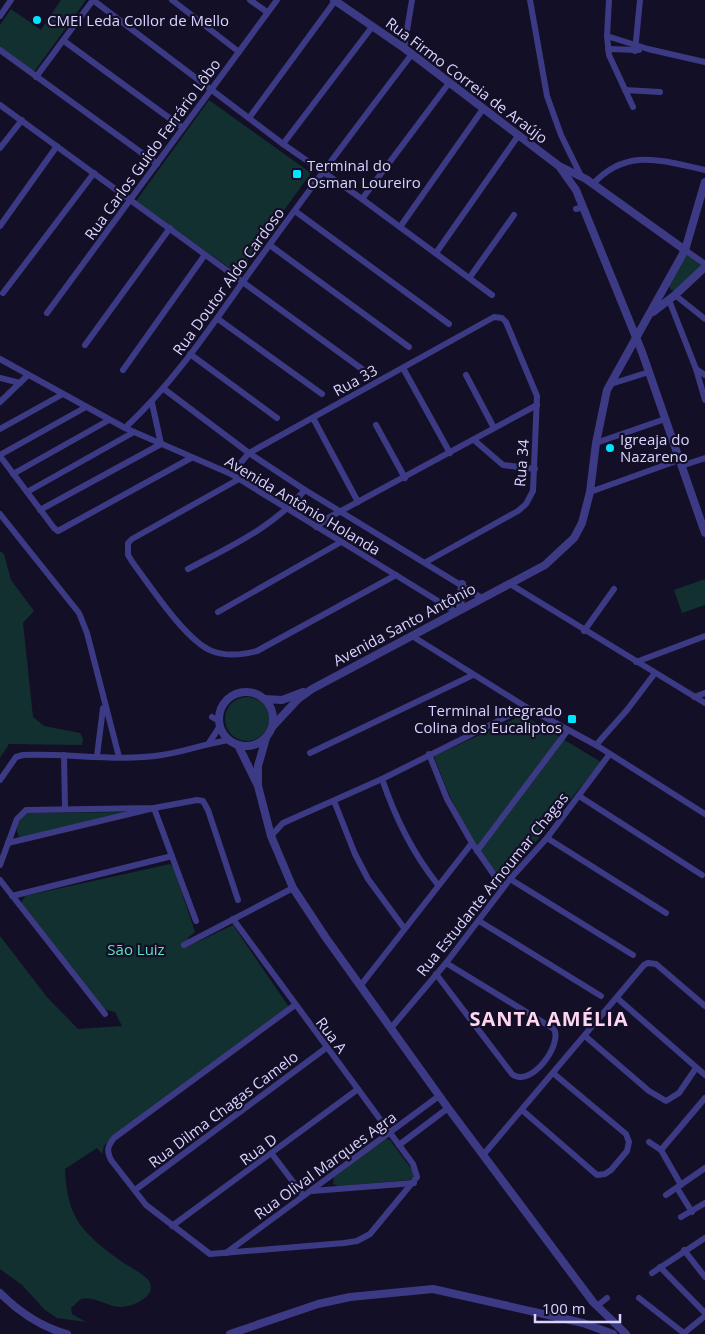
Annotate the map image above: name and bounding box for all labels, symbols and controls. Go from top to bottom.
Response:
place label: CMEI Leda Collor de Mello [47,10,229,30]
street label: Rua Firmo Correia de Araújo [382,12,552,148]
marker: CMEI Leda Collor de Mello [31,14,43,26]
street label: Rua Carlos Guido Ferrário Lôbo [80,54,224,244]
place label: Terminal do Osman Loureiro [307,155,421,192]
marker: Terminal do Osman Loureiro [291,168,303,180]
street label: Rua Doutor Aldo Cardoso [168,203,288,359]
street label: Rua 33 [329,360,381,400]
place label: Igreaja do Nazareno [620,429,689,466]
street label: Rua 34 [509,438,533,488]
marker: Igreaja do Nazareno [604,442,616,454]
street label: Avenida Antônio Holanda [222,451,384,559]
street label: Avenida Santo Antônio [329,578,479,670]
place label: Terminal Integrado Colina dos Eucaliptos [414,700,562,737]
marker: Terminal Integrado Colina dos Eucaliptos [566,713,578,725]
street label: Rua Estudante Arnoumar Chagas [412,788,572,980]
park label: São Luiz [107,939,165,959]
district label: SANTA AMÉLIA [469,1005,629,1032]
street label: Rua A [312,1013,352,1057]
street label: Rua Dilma Chagas Camelo [145,1047,301,1171]
street label: Rua Olival Marques Agra [250,1107,400,1223]
street label: Rua D [236,1130,280,1168]
scale bar [535,1292,620,1324]
text: 100 m [542,1298,586,1318]

